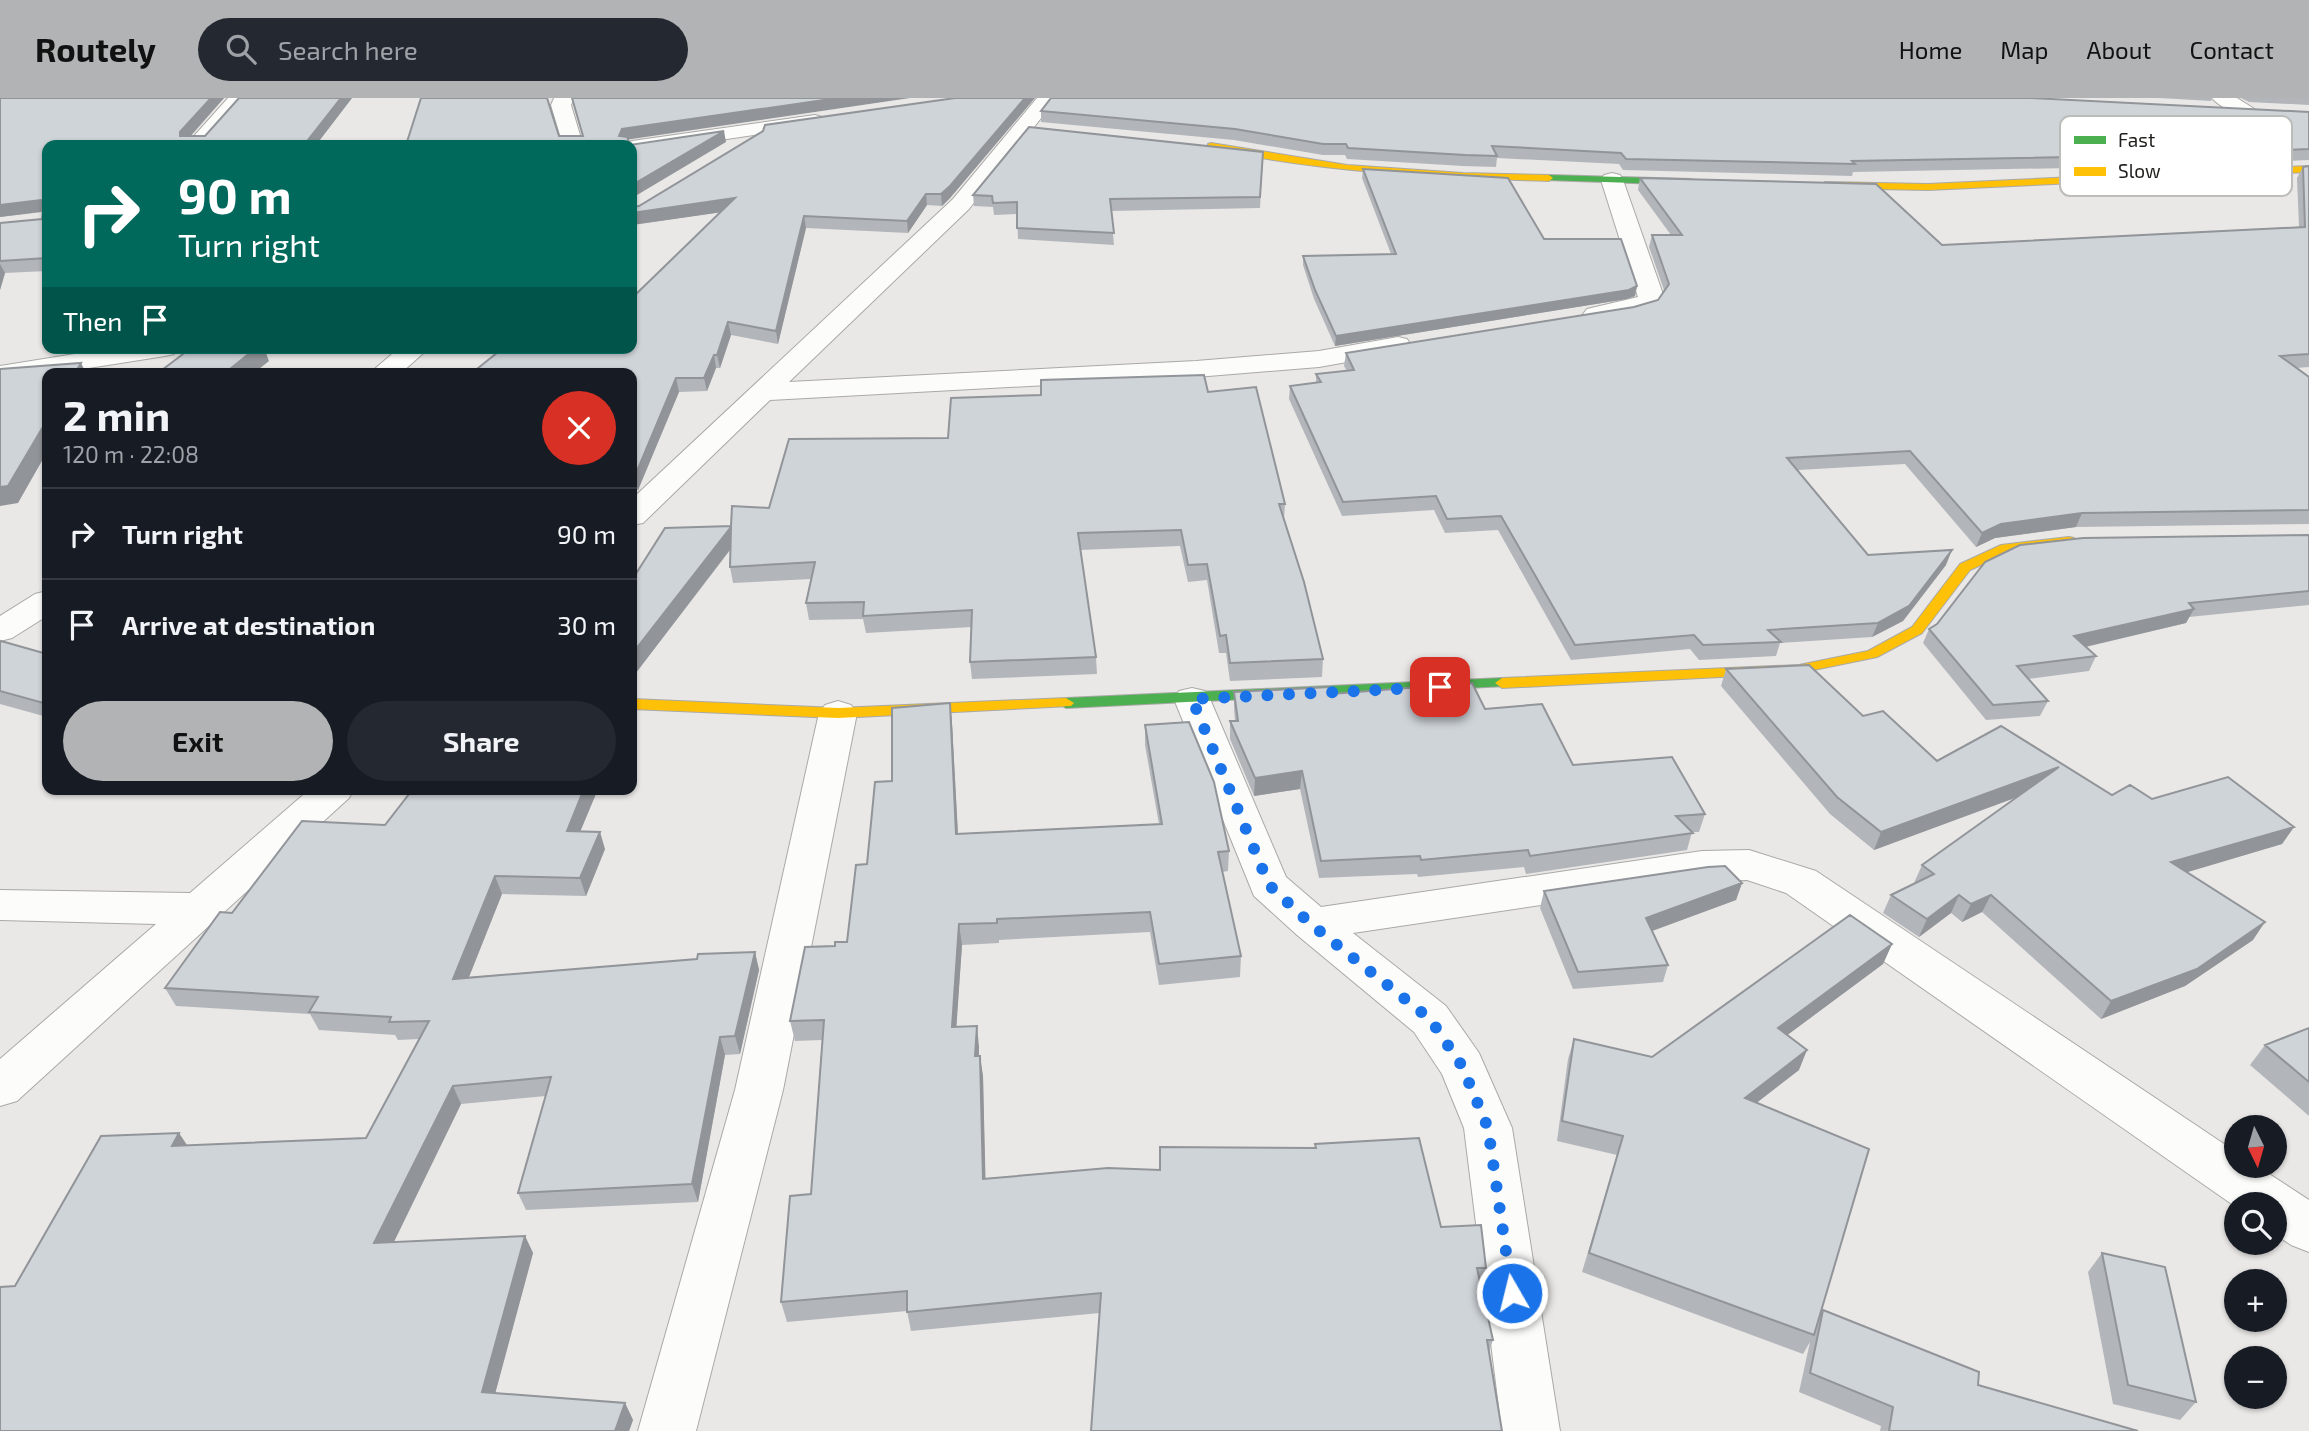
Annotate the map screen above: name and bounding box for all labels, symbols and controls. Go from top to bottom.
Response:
search box [198,18,688,81]
text: Routely [35,29,156,69]
icon: search [222,30,260,68]
text: Search here [278,34,418,65]
text: Home [1899,35,1962,64]
text: Map [2000,35,2048,64]
text: About [2086,35,2152,64]
text: Contact [2190,35,2274,64]
legend [2060,116,2292,196]
text: Fast [2118,128,2155,151]
text: Slow [2118,159,2161,182]
text: 90 m [178,165,292,224]
icon: right [63,168,154,259]
text: Turn right [178,225,320,263]
icon: arrive [136,301,174,339]
text: Then [63,305,122,336]
text: 2 min [63,389,170,439]
button: close [542,391,616,465]
text: 120 m · 22:08 [63,440,199,468]
icon: right [63,515,101,553]
text: Turn right [122,518,243,549]
text: 90 m [557,518,616,549]
icon: arrive [63,606,101,644]
text: Arrive at destination [122,609,375,640]
text: 30 m [557,609,616,640]
pin [1410,657,1470,717]
icon: arrive [1421,668,1459,706]
button: Exit [63,701,333,781]
button: Share [347,701,616,781]
north arrow [2224,1115,2287,1178]
map controls [2224,1115,2287,1409]
button: search [2224,1192,2287,1255]
position arrow [1475,1256,1549,1330]
button: + [2224,1269,2287,1332]
button: − [2224,1346,2287,1409]

